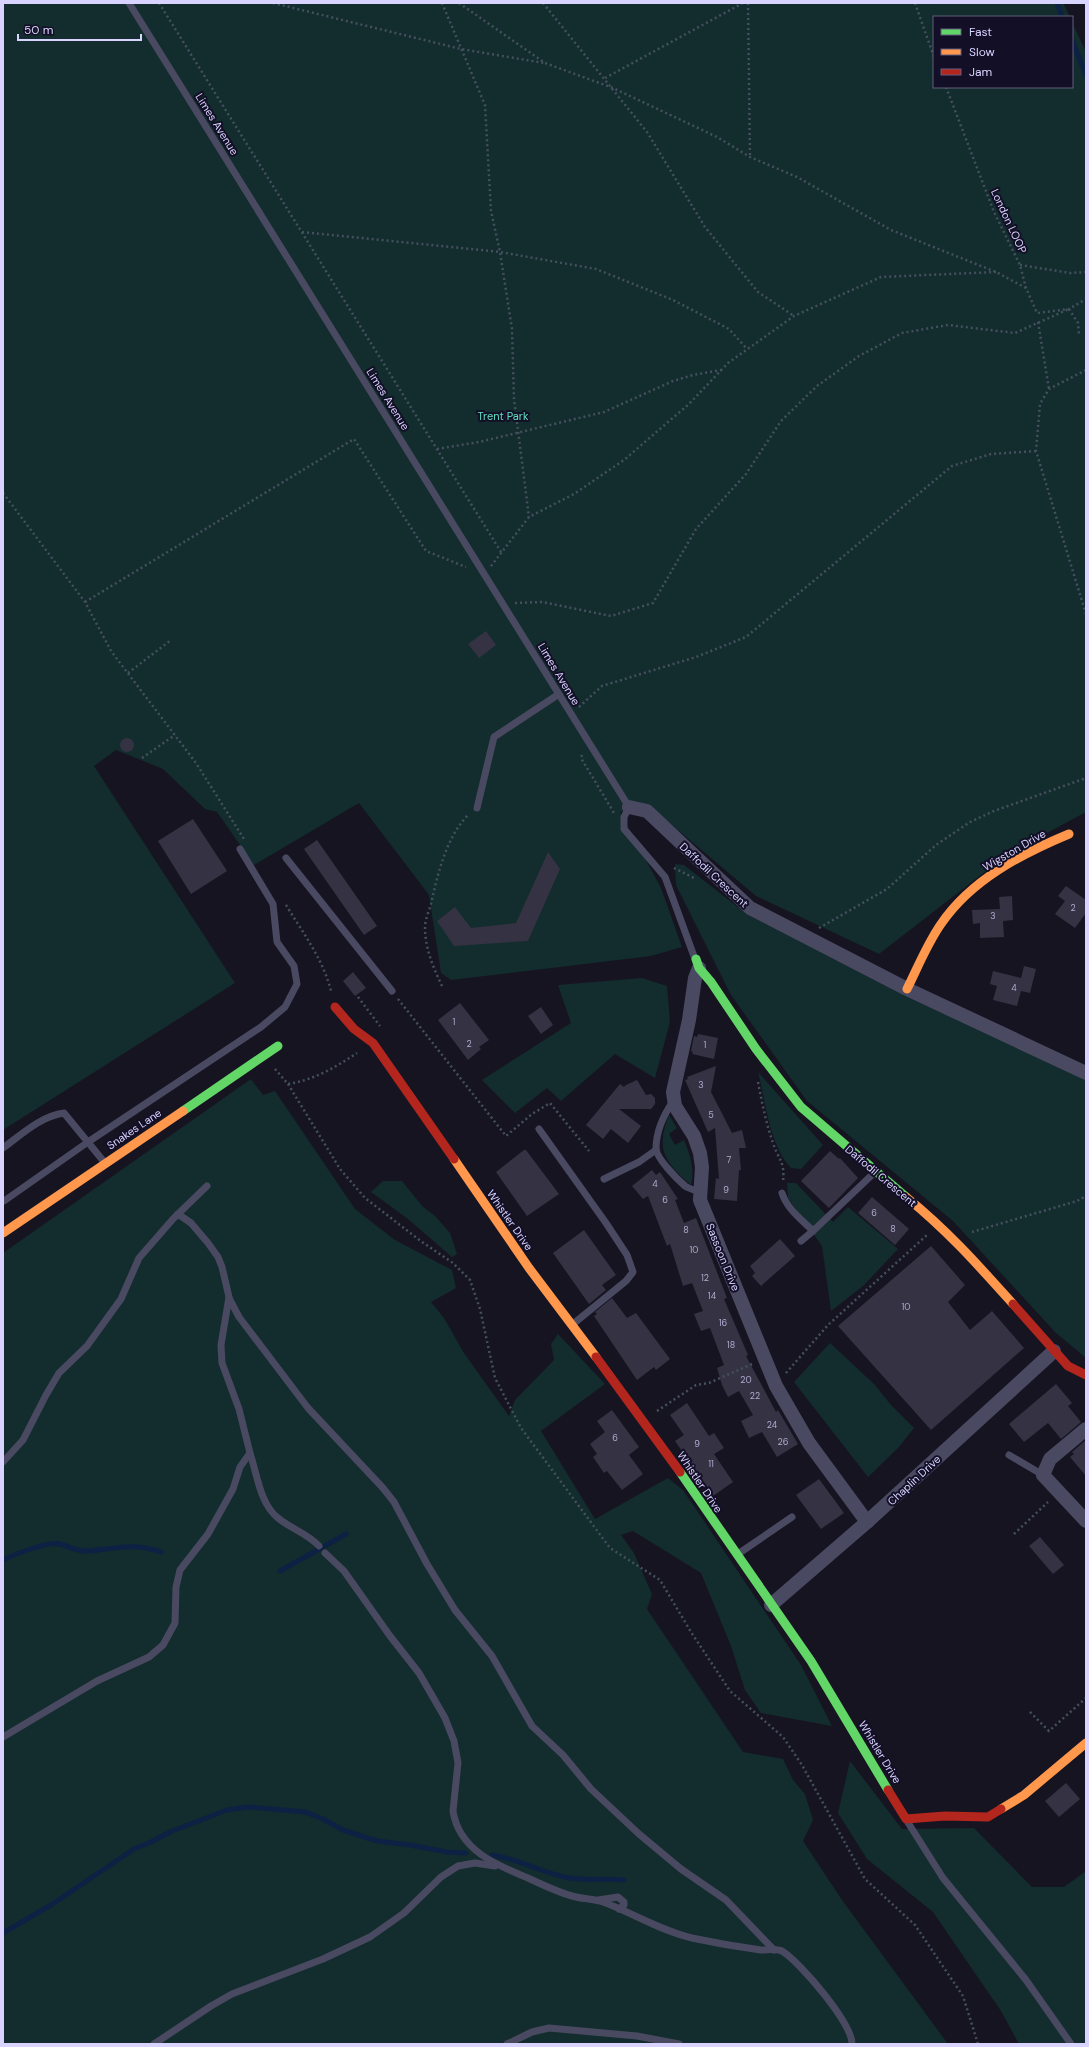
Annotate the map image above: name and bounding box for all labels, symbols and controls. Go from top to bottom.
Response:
scale bar [18,16,141,42]
legend [933,16,1073,88]
text: 50 m [24,22,53,38]
text: Fast [969,24,992,40]
text: Slow [969,44,995,60]
text: Jam [969,64,992,80]
street label: Limes Avenue [192,90,242,158]
street label: London LOOP [988,187,1030,255]
street label: Limes Avenue [363,365,413,433]
park label: Trent Park [478,409,529,423]
street label: Limes Avenue [535,640,583,708]
street label: Wigston Drive [980,826,1048,874]
street label: Daffodil Crescent [677,840,751,910]
house number: 2 [1070,902,1076,914]
house number: 3 [990,910,996,922]
house number: 4 [1011,982,1017,994]
house number: 1 [453,1016,456,1028]
house number: 2 [466,1038,472,1050]
house number: 1 [704,1039,707,1051]
house number: 3 [698,1079,704,1091]
street label: Snakes Lane [104,1106,164,1152]
house number: 5 [708,1109,714,1121]
street label: Daffodil Crescent [842,1142,920,1210]
house number: 7 [727,1154,732,1166]
house number: 4 [652,1178,658,1190]
house number: 9 [723,1184,729,1196]
street label: Whistler Drive [484,1187,536,1253]
house number: 6 [662,1194,668,1206]
house number: 6 [871,1207,877,1219]
street label: Sassoon Drive [703,1221,743,1293]
house number: 8 [890,1223,896,1235]
house number: 8 [683,1224,689,1236]
house number: 10 [690,1244,698,1256]
house number: 12 [701,1272,709,1284]
house number: 14 [708,1290,717,1302]
house number: 10 [902,1301,910,1313]
house number: 16 [719,1317,728,1329]
house number: 18 [727,1339,735,1351]
house number: 20 [740,1374,752,1386]
house number: 22 [750,1390,760,1402]
house number: 24 [767,1419,778,1431]
house number: 6 [612,1432,618,1444]
house number: 26 [778,1436,789,1448]
house number: 9 [694,1438,700,1450]
street label: Whistler Drive [674,1449,726,1515]
street label: Chaplin Drive [885,1452,943,1508]
house number: 11 [708,1458,714,1470]
street label: Whistler Drive [856,1718,904,1786]

